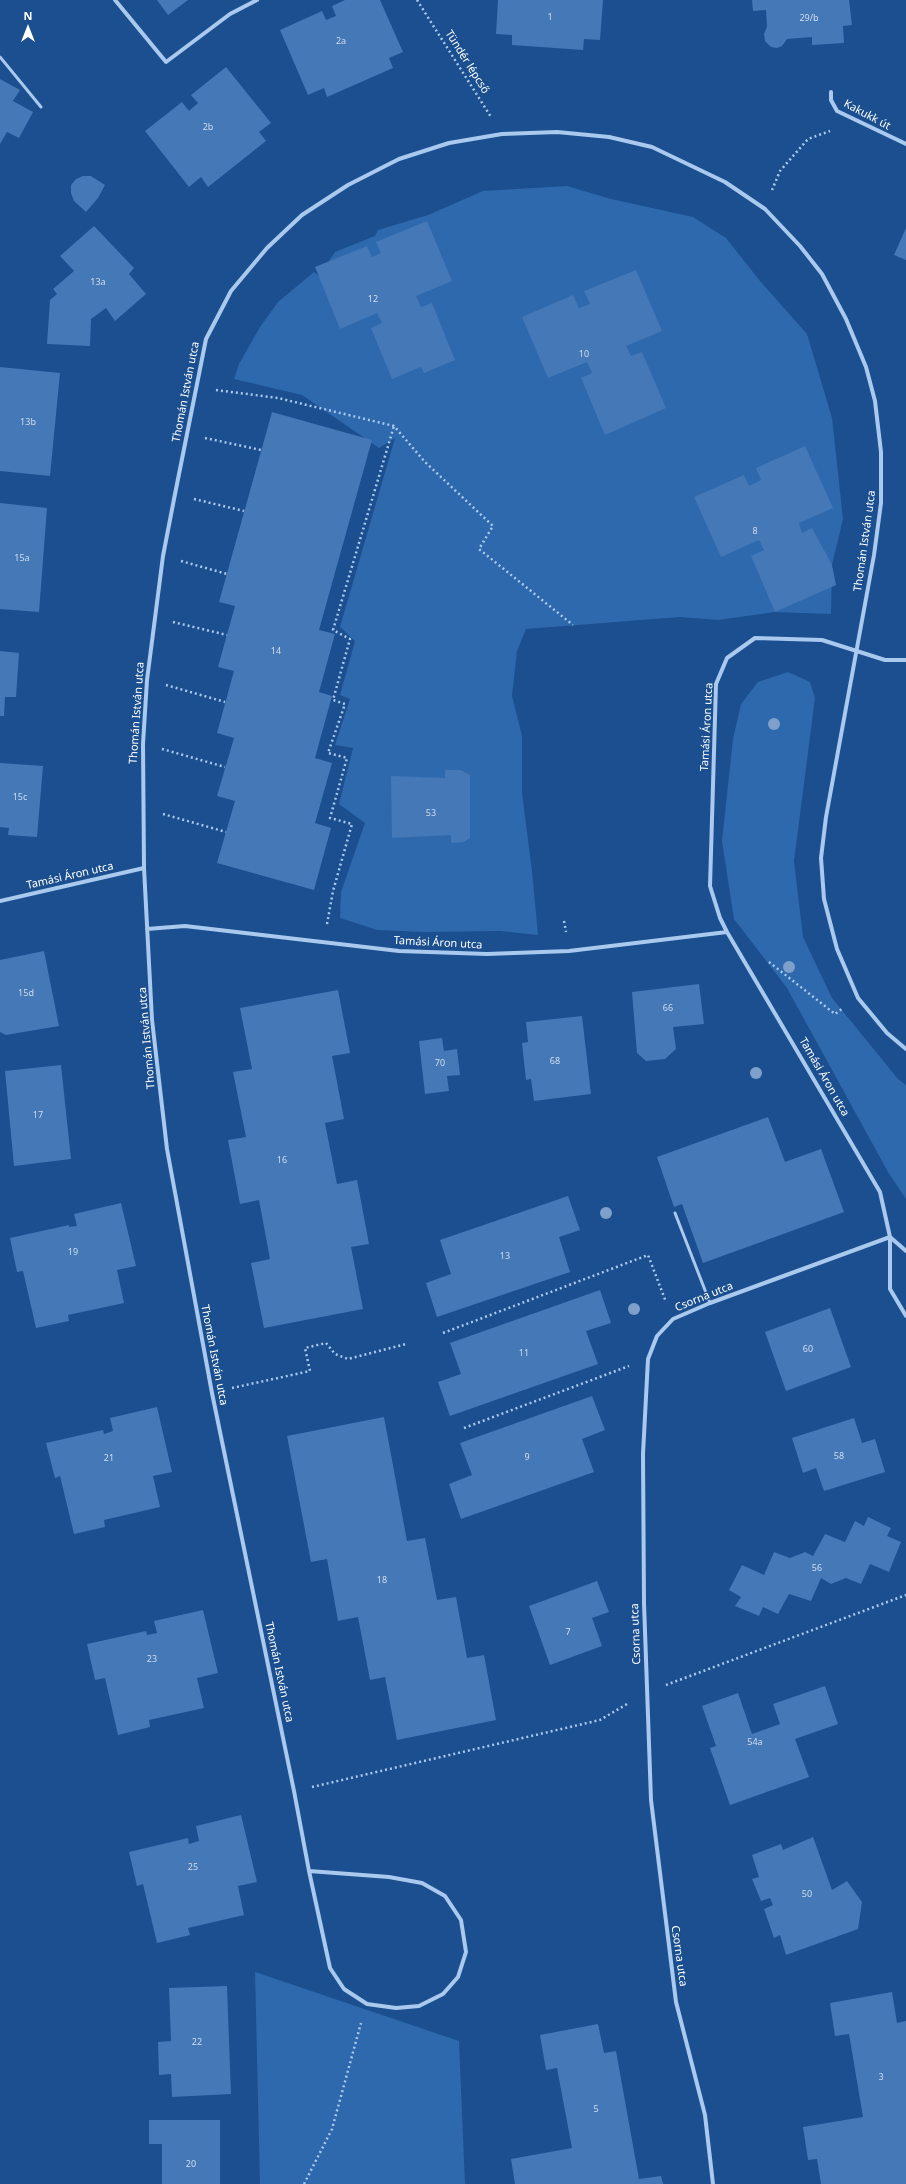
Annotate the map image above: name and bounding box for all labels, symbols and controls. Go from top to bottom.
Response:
north arrow [8,8,48,48]
text: N [24,8,32,23]
house number: 1 [547,12,553,22]
house number: 29/b [799,13,819,23]
street label: Tündér lépcső [442,28,492,96]
house number: 2a [336,36,346,46]
street label: Kakukk út [841,97,893,133]
house number: 2b [203,122,213,132]
house number: 13a [90,277,106,287]
house number: 12 [368,294,378,304]
street label: Thomán István utca [170,341,202,443]
house number: 10 [579,349,589,359]
house number: 13b [20,417,36,427]
street label: Thomán István utca [851,489,879,593]
house number: 8 [752,526,758,536]
house number: 15a [14,553,30,563]
house number: 14 [271,646,281,656]
street label: Thomán István utca [127,662,147,764]
street label: Tamási Áron utca [698,682,716,772]
house number: 15c [13,792,27,802]
house number: 53 [426,808,436,818]
street label: Tamási Áron utca [25,860,115,892]
street label: Tamási Áron utca [393,934,483,952]
street label: Thomán István utca [136,986,158,1090]
house number: 15d [18,988,34,998]
house number: 66 [663,1003,673,1013]
street label: Tamási Áron utca [796,1035,852,1119]
house number: 68 [550,1056,560,1066]
house number: 70 [435,1058,445,1068]
house number: 17 [33,1110,43,1120]
house number: 16 [277,1155,287,1165]
house number: 19 [68,1247,78,1257]
house number: 13 [500,1251,510,1261]
street label: Csorna utca [673,1279,735,1315]
street label: Thomán István utca [198,1304,230,1406]
house number: 60 [803,1344,813,1354]
house number: 11 [519,1348,529,1358]
house number: 58 [834,1451,844,1461]
house number: 9 [524,1452,530,1462]
house number: 21 [104,1453,114,1463]
house number: 56 [812,1563,822,1573]
house number: 18 [377,1575,387,1585]
street label: Csorna utca [628,1603,644,1665]
street label: Thomán István utca [262,1621,296,1723]
house number: 7 [565,1627,571,1637]
house number: 23 [147,1654,157,1664]
house number: 54a [747,1737,763,1747]
house number: 25 [188,1862,198,1872]
house number: 50 [802,1889,812,1899]
street label: Csorna utca [668,1925,690,1987]
house number: 22 [192,2037,202,2047]
house number: 3 [878,2072,884,2082]
house number: 5 [593,2104,599,2114]
house number: 20 [186,2159,196,2169]

